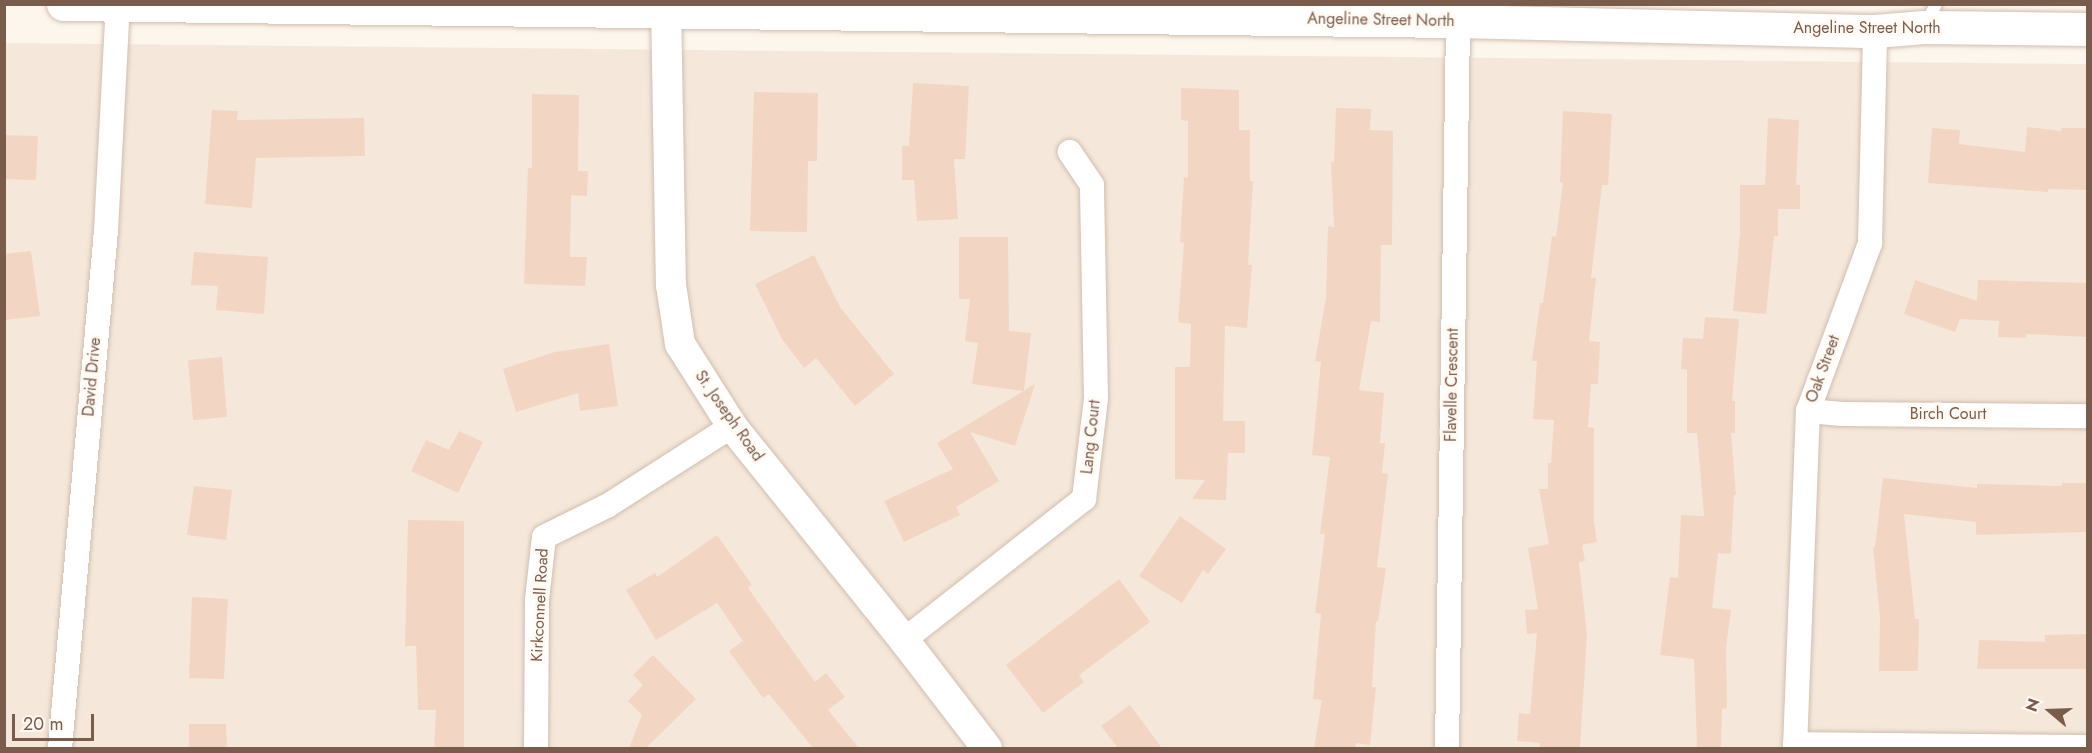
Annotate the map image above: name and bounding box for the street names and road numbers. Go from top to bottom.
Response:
street label: Angeline Street North [1307,9,1455,31]
street label: Angeline Street North [1793,18,1941,38]
street label: Flavelle Crescent [1441,328,1463,442]
street label: Oak Street [1802,333,1844,405]
street label: David Drive [79,337,105,417]
street label: St. Joseph Road [691,367,767,465]
street label: Lang Court [1078,399,1104,475]
street label: Birch Court [1910,404,1986,424]
street label: Kirkconnell Road [527,548,553,662]

